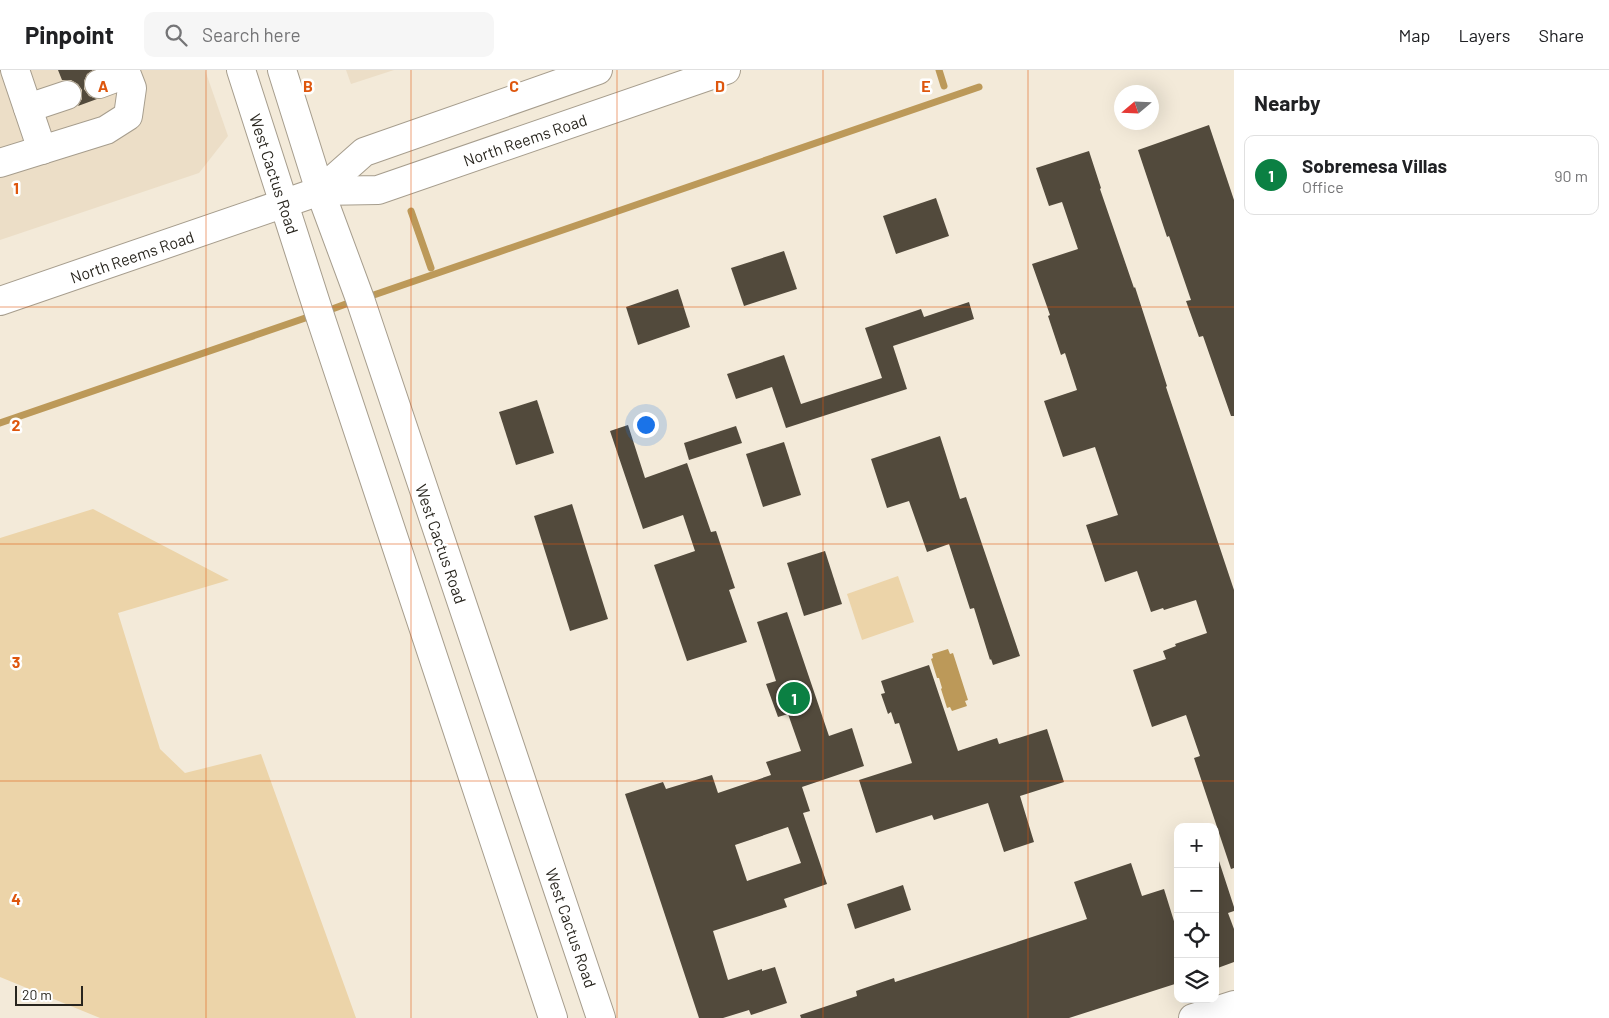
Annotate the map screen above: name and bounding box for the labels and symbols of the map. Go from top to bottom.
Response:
text: A [98,76,109,95]
text: B [303,76,313,95]
text: C [509,76,519,95]
text: D [715,76,725,95]
text: E [921,76,931,95]
north arrow [1114,85,1159,130]
street label: North Reems Road [460,109,589,170]
street label: West Cactus Road [246,111,303,236]
text: 1 [13,178,19,197]
street label: North Reems Road [67,226,196,287]
your location [633,412,659,438]
text: 2 [12,415,21,434]
street label: West Cactus Road [412,482,471,606]
text: 3 [12,652,20,671]
pin: 1 [778,679,810,717]
street label: West Cactus Road [542,866,601,990]
text: 4 [11,889,21,908]
scale bar [15,983,82,1006]

